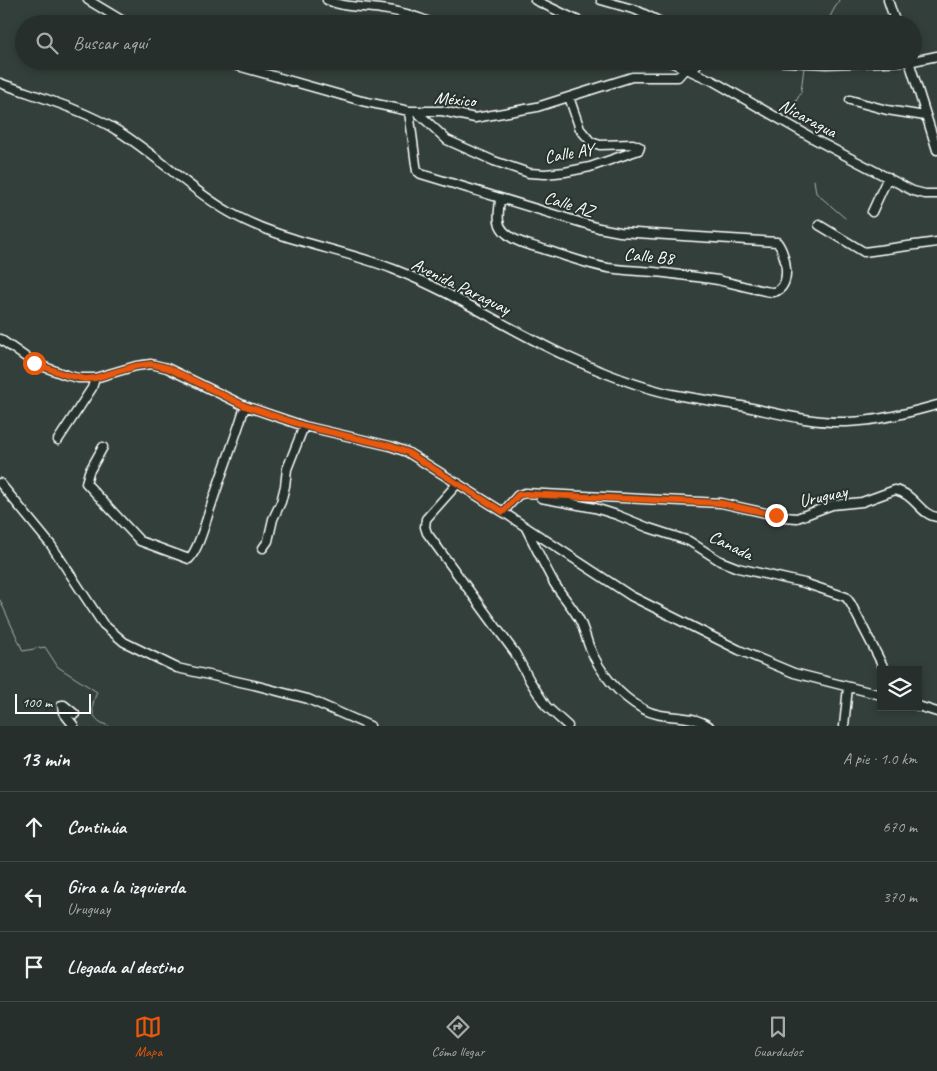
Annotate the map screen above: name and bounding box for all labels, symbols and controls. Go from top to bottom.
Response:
search box [15,15,922,70]
icon: search [33,29,61,57]
text: Buscar aquí [73,31,147,55]
street label: México [434,86,478,112]
street label: Nicaragua [775,94,842,143]
street label: Calle AY [543,137,599,168]
street label: Calle AZ [541,186,599,223]
street label: Calle B8 [623,243,677,269]
street label: Avenida Paraguay [408,253,516,320]
route start [23,352,46,375]
street label: Uruguay [797,479,851,512]
route end [765,504,788,527]
street label: Canada [705,525,758,566]
map controls [877,666,922,711]
button: layers [877,666,922,711]
scale bar [15,691,91,714]
text: 100 m [22,694,52,711]
text: 13 min [20,746,70,772]
text: A pie · 1.0 km [843,749,917,769]
icon: ahead [20,813,48,841]
text: Continúa [67,815,126,839]
text: 670 m [883,817,917,837]
text: Gira a la izquierda [67,875,185,899]
icon: left [20,883,48,911]
text: 370 m [883,887,917,907]
text: Uruguay [67,899,110,919]
icon: arrive [20,953,48,981]
text: Llegada al destino [67,955,183,979]
tab: Mapa [134,1013,162,1060]
tab: Cómo llegar [431,1013,484,1060]
tab: Guardados [753,1013,803,1060]

